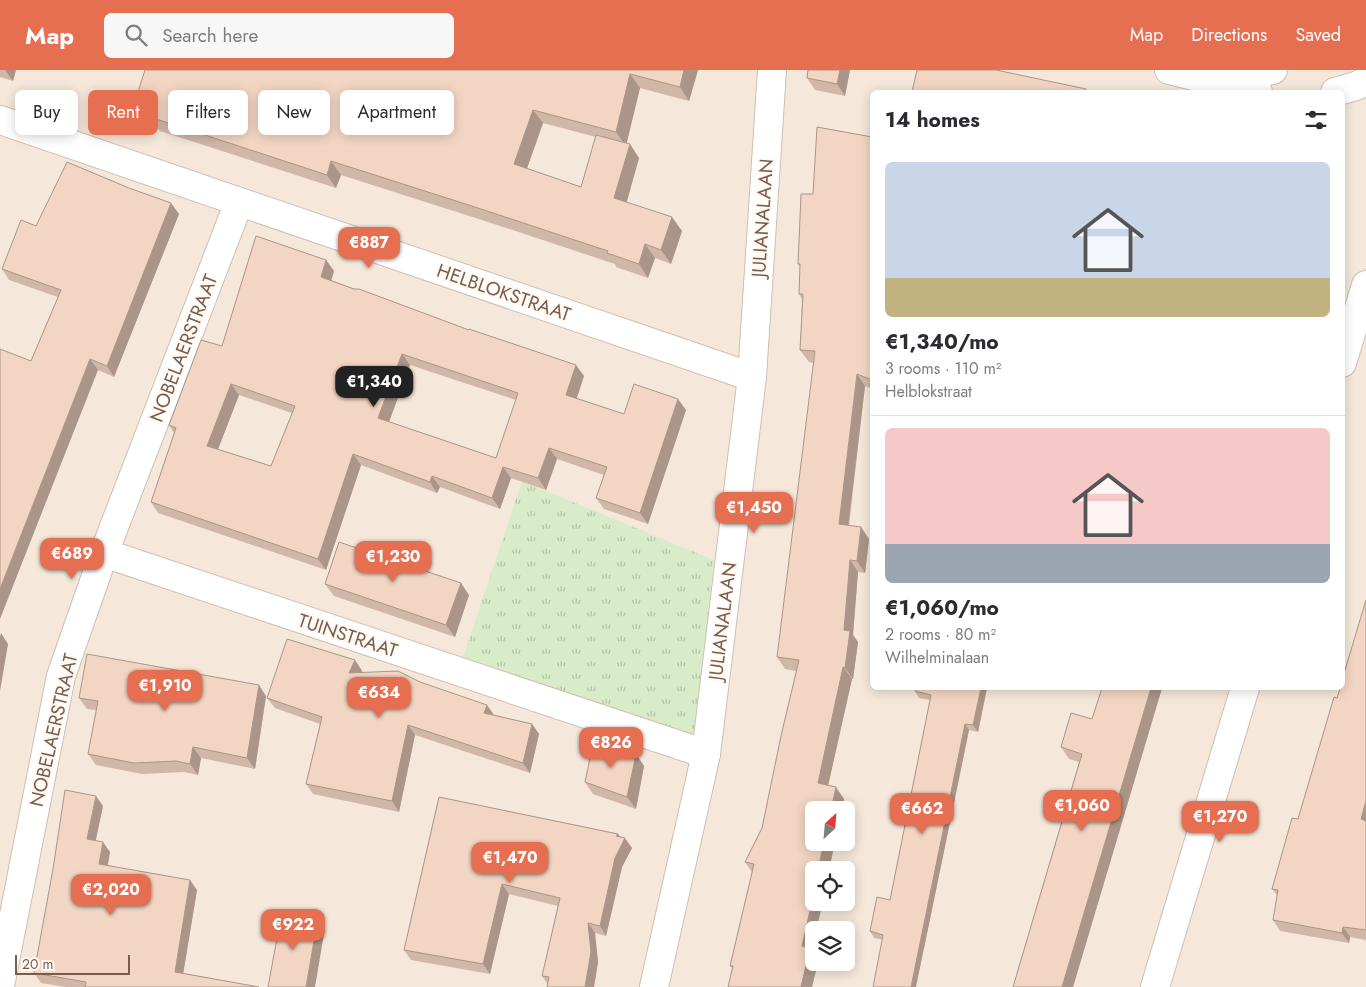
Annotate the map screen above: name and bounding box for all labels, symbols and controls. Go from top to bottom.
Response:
search box [104,13,454,58]
text: Map [25,18,74,53]
icon: search [122,21,150,49]
text: Search here [162,22,258,49]
text: Map [1130,22,1163,48]
text: Directions [1191,22,1267,48]
text: Saved [1295,22,1341,48]
chip: Buy [15,90,78,135]
chip: Rent [88,90,158,135]
chip: Filters [168,90,248,135]
chip: New [258,90,330,135]
chip: Apartment [340,90,454,135]
text: 14 homes [885,105,980,135]
icon: filters [1302,106,1330,134]
street label: JULIANALAAN [745,158,780,281]
icon: home [1063,195,1153,285]
pin: €887 [339,226,399,269]
text: €887 [349,231,389,254]
street label: HELBLOKSTRAAT [433,257,575,328]
street label: NOBELAERSTRAAT [143,270,224,426]
text: €1,340/mo [885,327,999,357]
text: 3 rooms · 110 m² [885,357,1001,380]
pin: €1,340 [333,366,415,408]
text: €1,340 [346,370,402,393]
text: Helblokstraat [885,380,972,403]
icon: home [1063,460,1153,550]
pin: €1,450 [713,492,795,534]
text: €1,450 [726,496,782,519]
pin: €689 [42,538,102,580]
pin: €1,230 [352,540,434,583]
text: €689 [51,542,93,565]
text: €1,230 [366,545,420,568]
street label: JULIANALAAN [701,560,743,685]
text: €1,060/mo [885,593,999,623]
street label: TUINSTRAAT [295,607,401,664]
text: 2 rooms · 80 m² [885,623,996,646]
text: Wilhelminalaan [885,646,989,669]
street label: NOBELAERSTRAAT [23,651,84,809]
pin: €1,910 [124,670,206,712]
text: €1,910 [138,674,192,697]
pin: €634 [349,676,409,719]
text: €634 [358,681,400,704]
pin: €826 [581,726,641,769]
text: €826 [590,731,632,754]
pin: €1,060 [1041,790,1123,832]
pin: €662 [892,792,952,835]
text: €1,060 [1054,794,1110,817]
text: €662 [901,797,943,820]
pin: €1,270 [1179,800,1261,843]
north arrow [805,801,855,851]
map controls [805,801,855,971]
text: €1,270 [1193,805,1247,828]
pin: €1,470 [469,842,551,884]
text: €1,470 [482,846,538,869]
button: locate [805,861,855,911]
pin: €2,020 [70,874,152,916]
text: €2,020 [82,878,140,901]
pin: €922 [263,908,323,951]
text: €922 [272,913,314,936]
button: layers [805,921,855,971]
scale bar [15,952,130,975]
text: 20 m [22,954,54,974]

